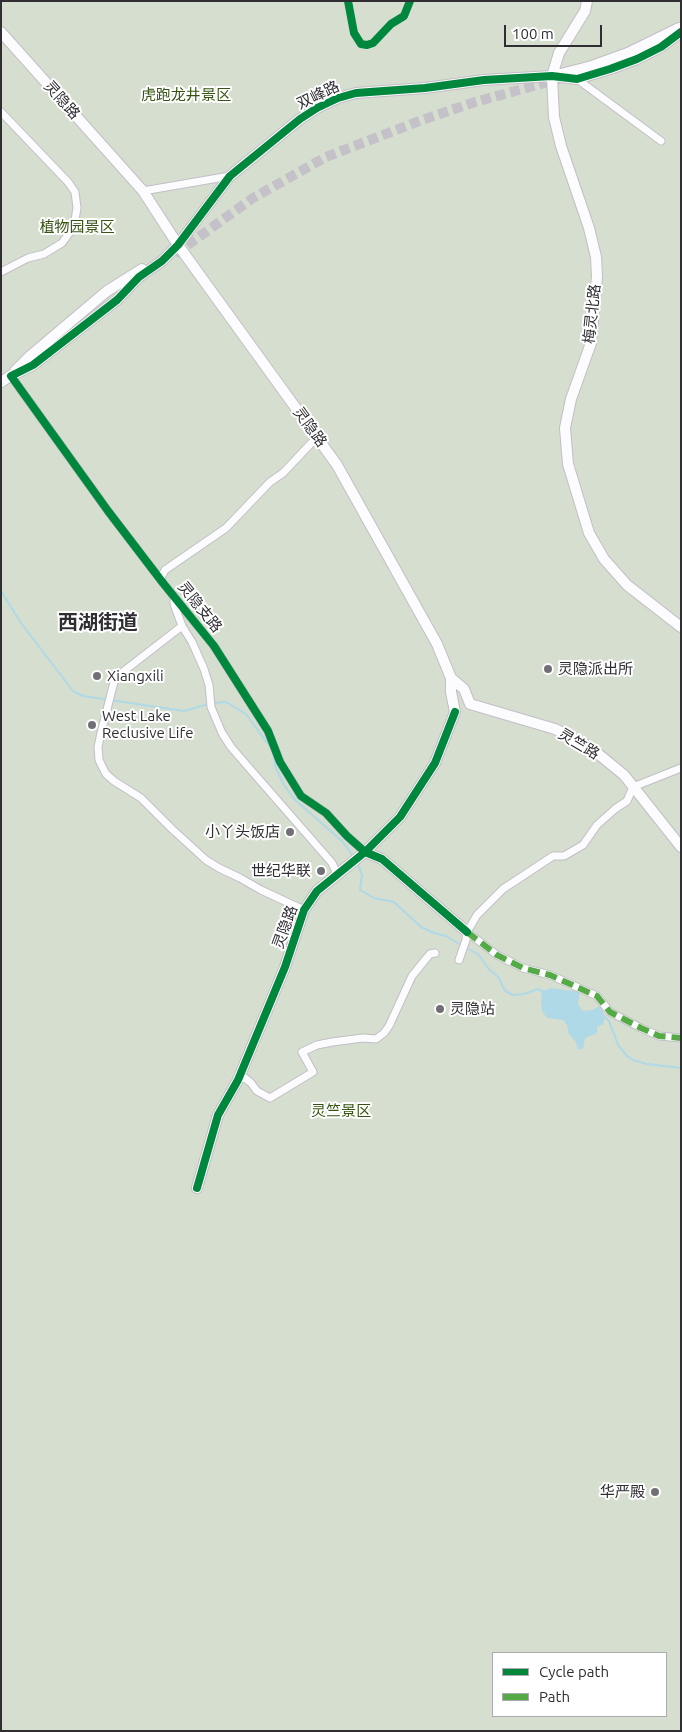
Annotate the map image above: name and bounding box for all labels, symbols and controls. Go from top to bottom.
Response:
scale bar [507,15,604,47]
text: 100 m [512,25,554,42]
street label: 灵隐路 [40,77,84,123]
street label: 双峰路 [294,77,342,113]
park label: 虎跑龙井景区 [141,86,231,104]
park label: 植物园景区 [40,218,114,236]
street label: 梅灵北路 [580,283,604,345]
street label: 灵隐路 [289,404,331,450]
street label: 灵隐支路 [174,578,226,636]
district label: 西湖街道 [58,610,138,634]
place label: 灵隐派出所 [558,660,633,678]
marker: 灵隐派出所 [542,663,554,675]
place label: Xiangxili [107,667,164,685]
marker: Xiangxili [91,670,103,682]
place label: West Lake Reclusive Life [102,707,193,742]
marker: West Lake Reclusive Life [86,719,98,731]
street label: 灵竺路 [555,725,603,763]
place label: 小丫头饭店 [205,823,280,841]
marker: 小丫头饭店 [284,826,296,838]
place label: 世纪华联 [251,862,311,880]
marker: 世纪华联 [315,865,327,877]
street label: 灵隐路 [269,903,301,951]
place label: 灵隐站 [450,1000,495,1018]
marker: 灵隐站 [434,1003,446,1015]
park label: 灵竺景区 [311,1102,371,1120]
place label: 华严殿 [600,1483,645,1501]
marker: 华严殿 [649,1486,661,1498]
legend [492,1652,667,1717]
text: Cycle path [539,1663,609,1680]
text: Path [539,1688,570,1705]

